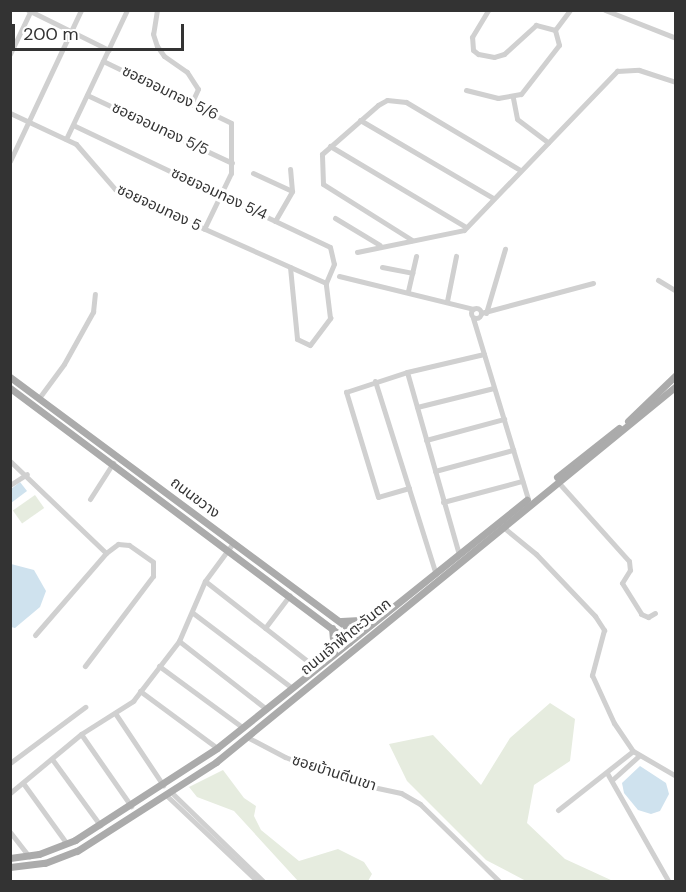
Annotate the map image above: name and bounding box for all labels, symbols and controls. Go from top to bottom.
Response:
scale bar [15,12,188,50]
text: 200 m [23,22,79,46]
street label: ซอยจอมทอง 5/6 [119,62,221,124]
street label: ซอยจอมทอง 5/5 [109,99,211,159]
street label: ซอยจอมทอง 5/4 [168,164,270,224]
street label: ซอยจอมทอง 5 [114,181,204,235]
street label: ถนนขวาง [167,474,223,522]
street label: ถนนเจ้าฟ้าตะวันตก [297,595,395,679]
street label: ซอยบ้านตีนเขา [290,751,378,795]

